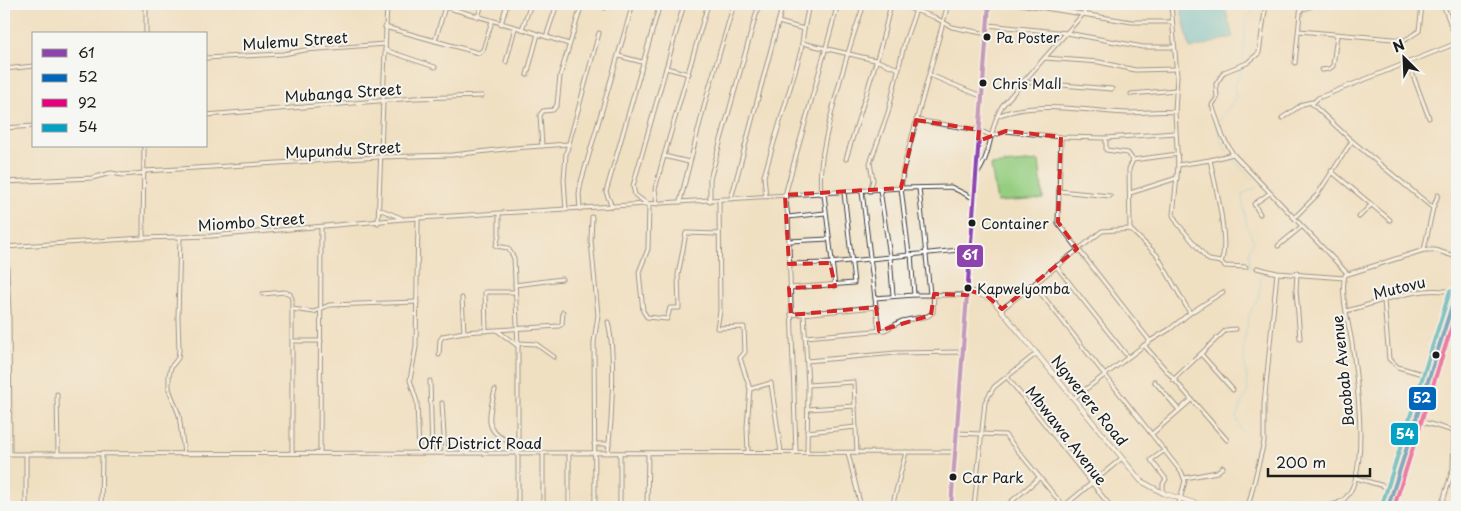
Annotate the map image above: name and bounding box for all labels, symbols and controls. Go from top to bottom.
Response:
street label: Mulemu Street [241,25,349,55]
place label: Pa Poster [996,27,1060,48]
legend [32,32,208,148]
marker: Pa Poster [982,32,992,42]
north arrow [1378,32,1428,82]
text: N [1389,34,1408,58]
text: 61 [78,40,95,63]
text: 52 [78,64,98,87]
place label: Chris Mall [992,73,1062,94]
street label: Mubanga Street [284,76,402,108]
marker: Chris Mall [978,78,988,88]
text: 92 [78,90,97,113]
text: 54 [78,114,98,137]
street label: Mupundu Street [285,134,401,164]
street label: Miombo Street [197,206,305,236]
place label: Container [981,213,1049,234]
marker: Container [967,218,977,228]
line badge: 61 [956,244,984,268]
text: 61 [962,244,978,265]
street label: Mutovu [1370,269,1428,305]
place label: Kapwelyomba [977,278,1070,299]
marker: Kapwelyomba [963,283,973,293]
street label: Baobab Avenue [1325,314,1359,428]
street label: Ngwerere Road [1046,350,1134,450]
unlabelled marker [1431,350,1441,360]
street label: Mbwawa Avenue [1021,380,1113,490]
line badge: 52 [1408,386,1437,411]
text: 52 [1413,387,1431,408]
line badge: 54 [1390,422,1419,446]
text: 54 [1396,423,1415,444]
street label: Off District Road [418,431,542,454]
scale bar [1268,446,1371,478]
text: 200 m [1276,450,1326,473]
place label: Car Park [962,467,1024,488]
marker: Car Park [948,472,958,482]

